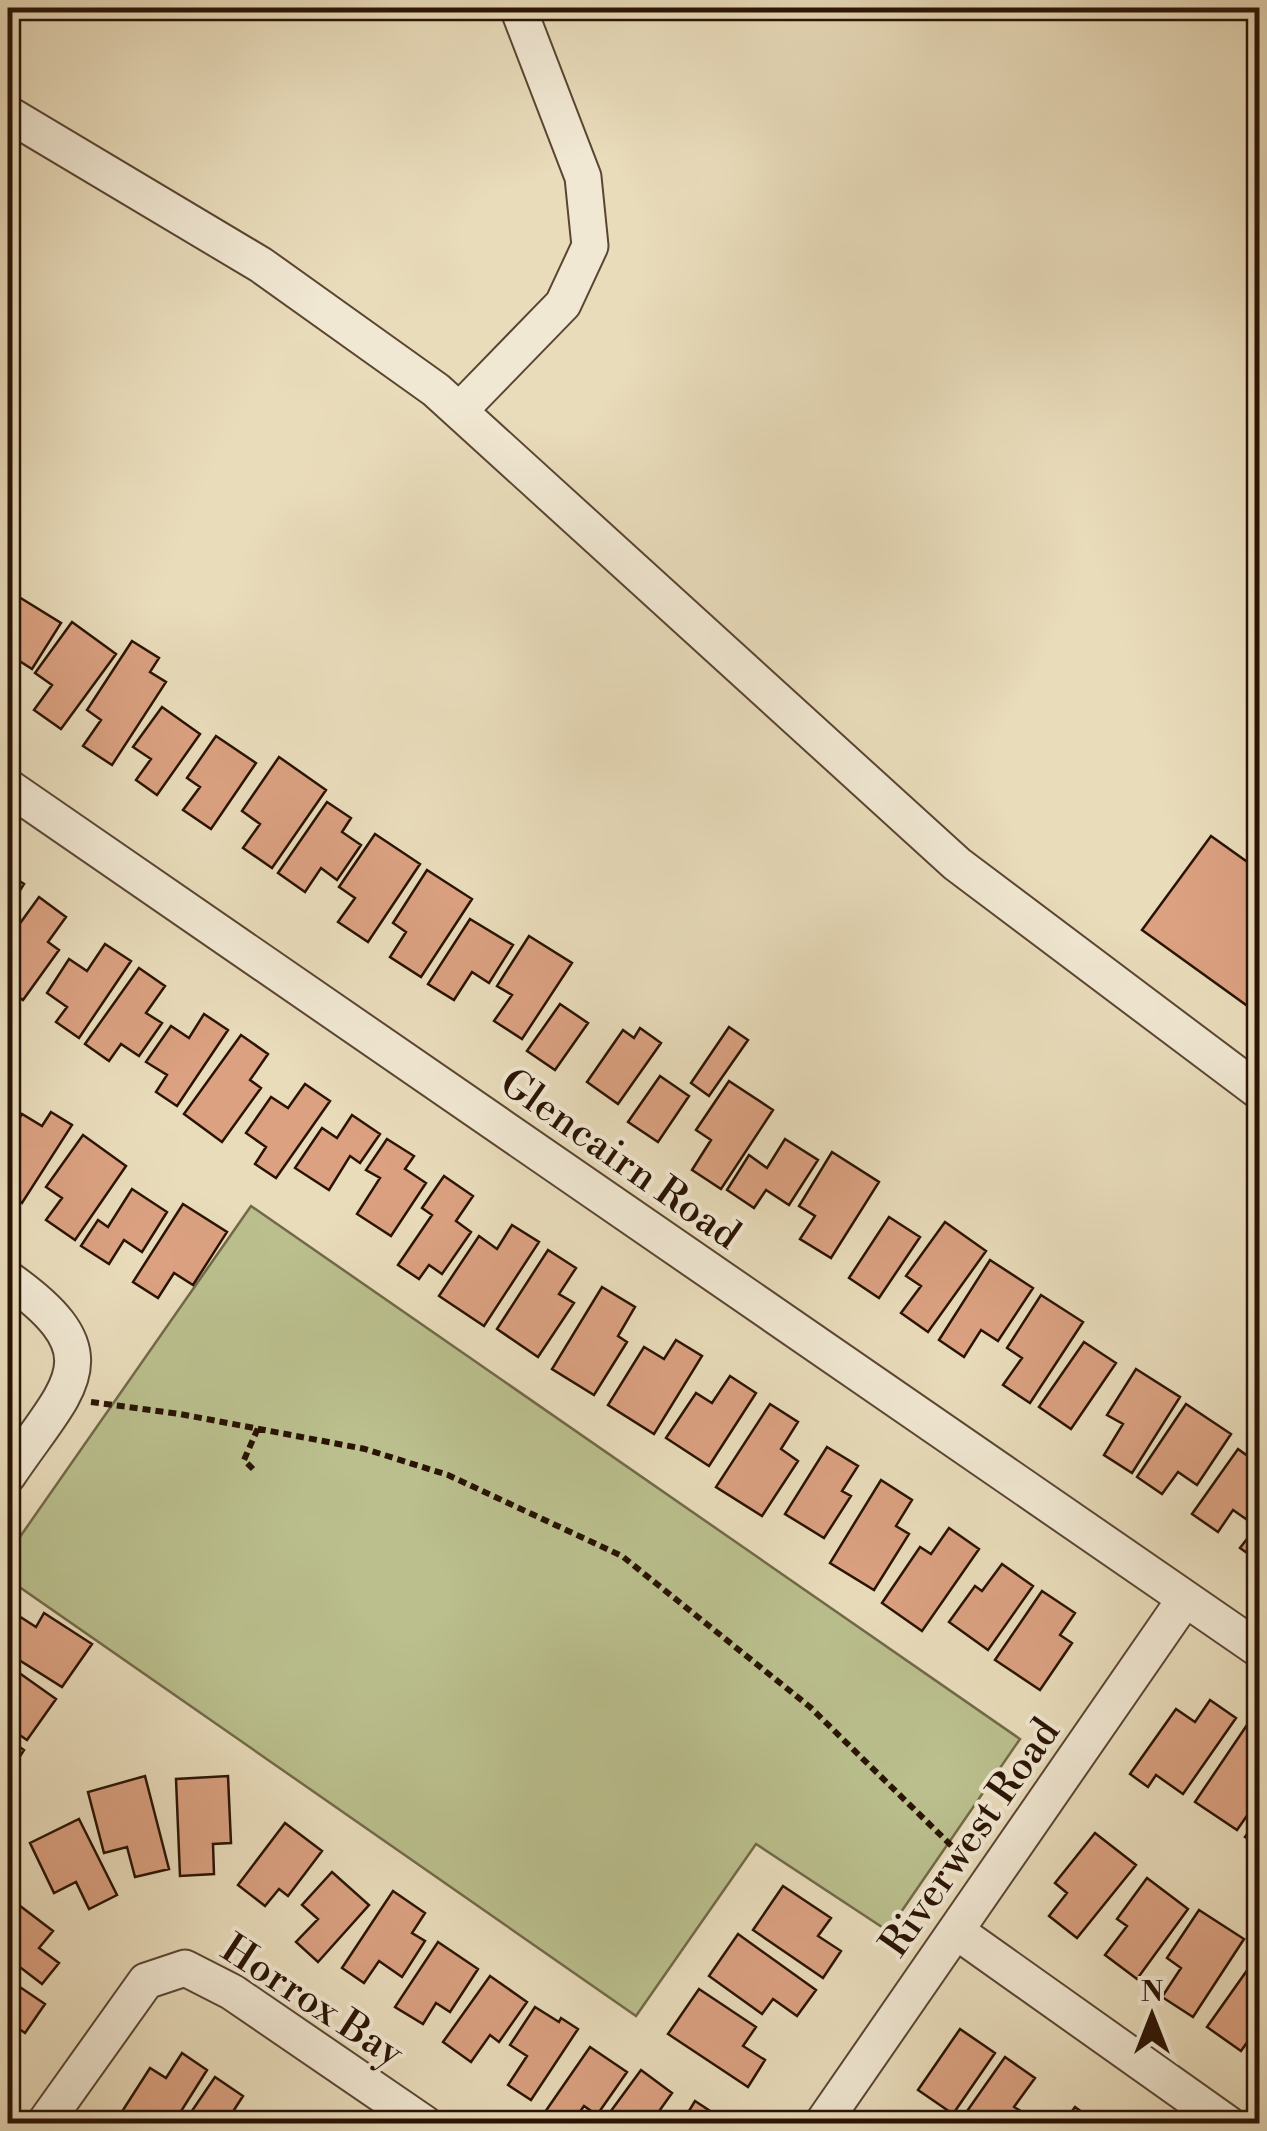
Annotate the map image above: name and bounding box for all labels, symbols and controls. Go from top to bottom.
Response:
street label: Glencairn Road [490,1058,750,1261]
street label: Riverwest Road [870,1709,1071,1967]
street label: Horrox Bay [211,1924,413,2080]
north arrow [1102,1966,1202,2066]
text: N [1141,1975,1163,2010]

